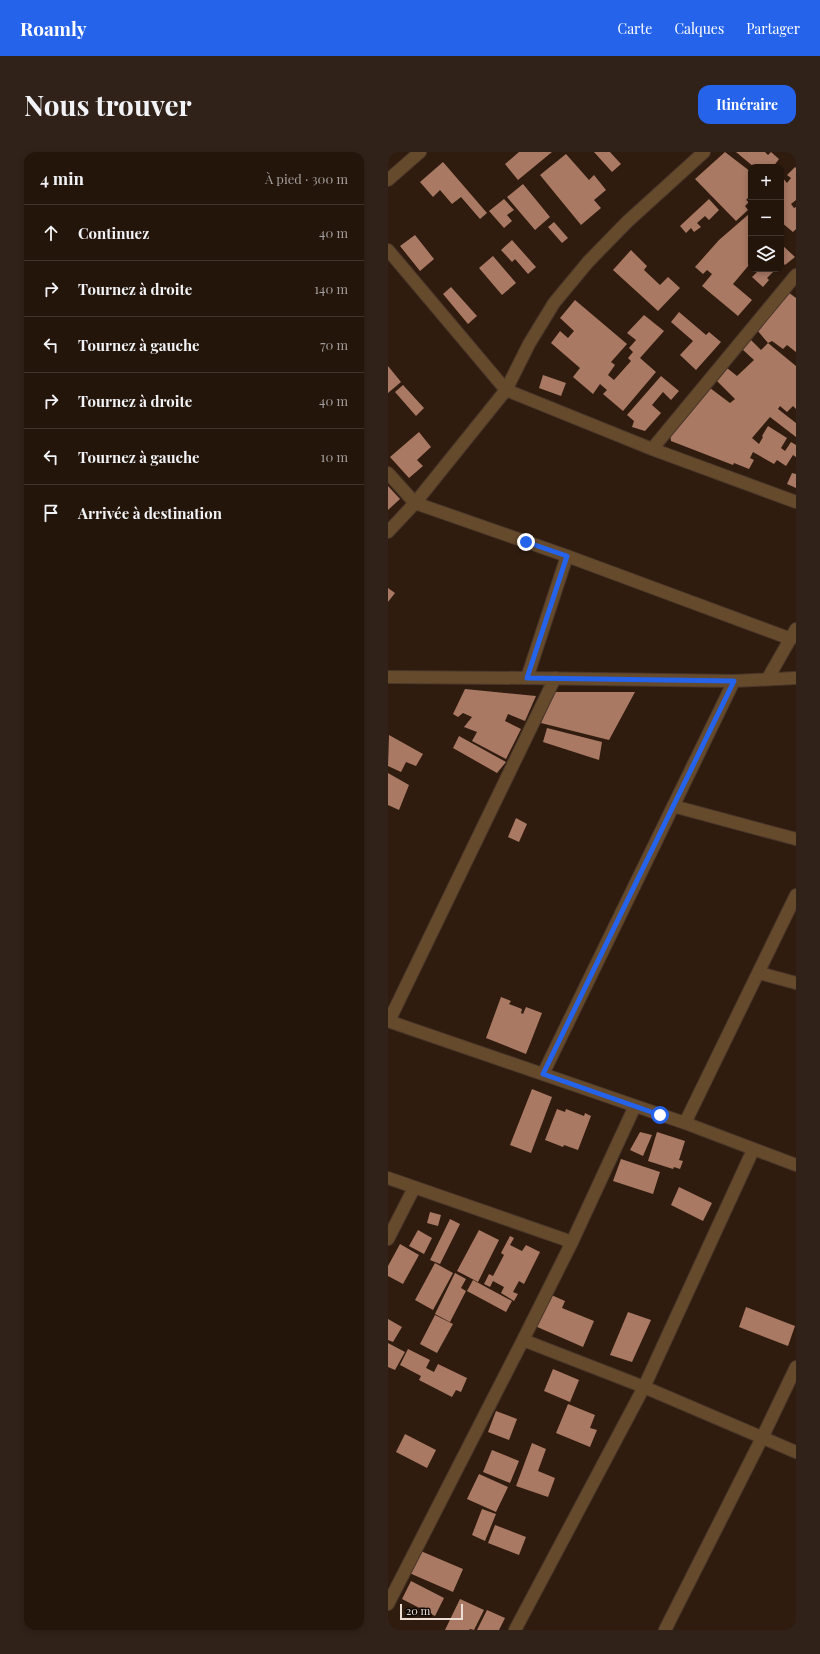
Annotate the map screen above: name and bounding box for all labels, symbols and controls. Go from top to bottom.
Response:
text: Roamly [20,15,87,41]
text: Carte [618,19,652,38]
text: Calques [674,19,724,38]
text: Partager [746,19,800,38]
button: Itinéraire [698,85,796,124]
text: Nous trouver [24,86,192,123]
map controls [748,164,784,272]
button: + [748,164,784,200]
text: 4 min [40,167,84,189]
text: À pied · 300 m [265,170,348,187]
button: − [748,200,784,236]
icon: ahead [40,222,62,244]
text: Continuez [78,223,149,243]
text: 40 m [319,224,348,241]
button: layers [748,236,784,272]
icon: right [40,278,62,300]
text: Tournez à droite [78,279,192,299]
text: 140 m [314,280,348,297]
icon: left [40,334,62,356]
text: Tournez à gauche [78,335,200,355]
text: 70 m [320,336,348,353]
icon: right [40,390,62,412]
text: Tournez à droite [78,391,192,411]
text: 40 m [319,392,348,409]
icon: left [40,446,62,468]
text: Tournez à gauche [78,447,200,467]
text: 10 m [321,448,348,465]
icon: arrive [40,502,62,524]
text: Arrivée à destination [78,503,222,523]
route end [517,533,535,551]
route start [651,1106,669,1124]
scale bar [400,1602,463,1621]
text: 20 m [406,1603,430,1618]

